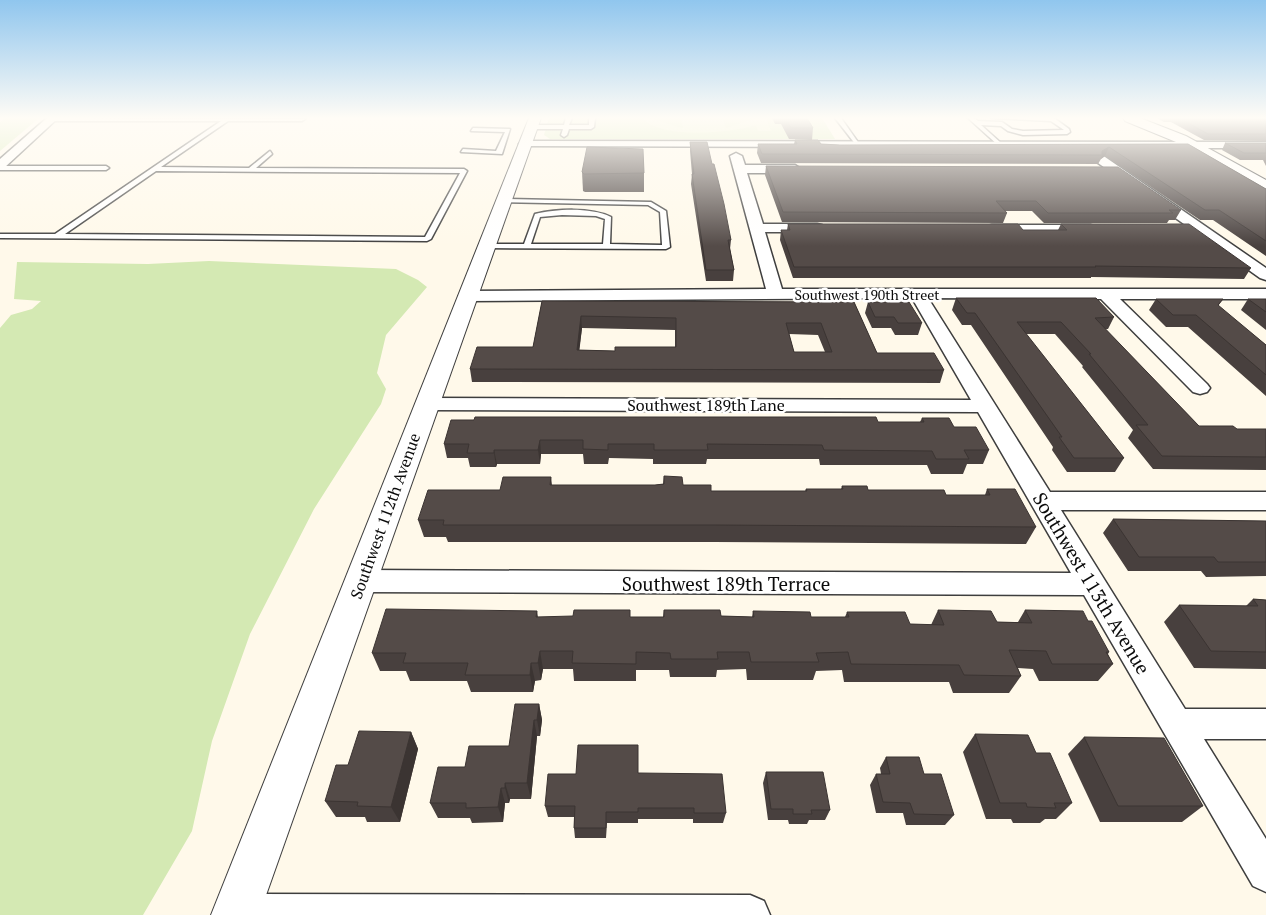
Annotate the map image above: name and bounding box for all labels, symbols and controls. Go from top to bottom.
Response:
street label: Southwest 190th Street [795,285,940,304]
street label: Southwest 189th Lane [627,394,785,416]
street label: Southwest 112th Avenue [345,430,425,602]
street label: Southwest 113th Avenue [1028,487,1156,679]
street label: Southwest 189th Terrace [622,571,830,596]

